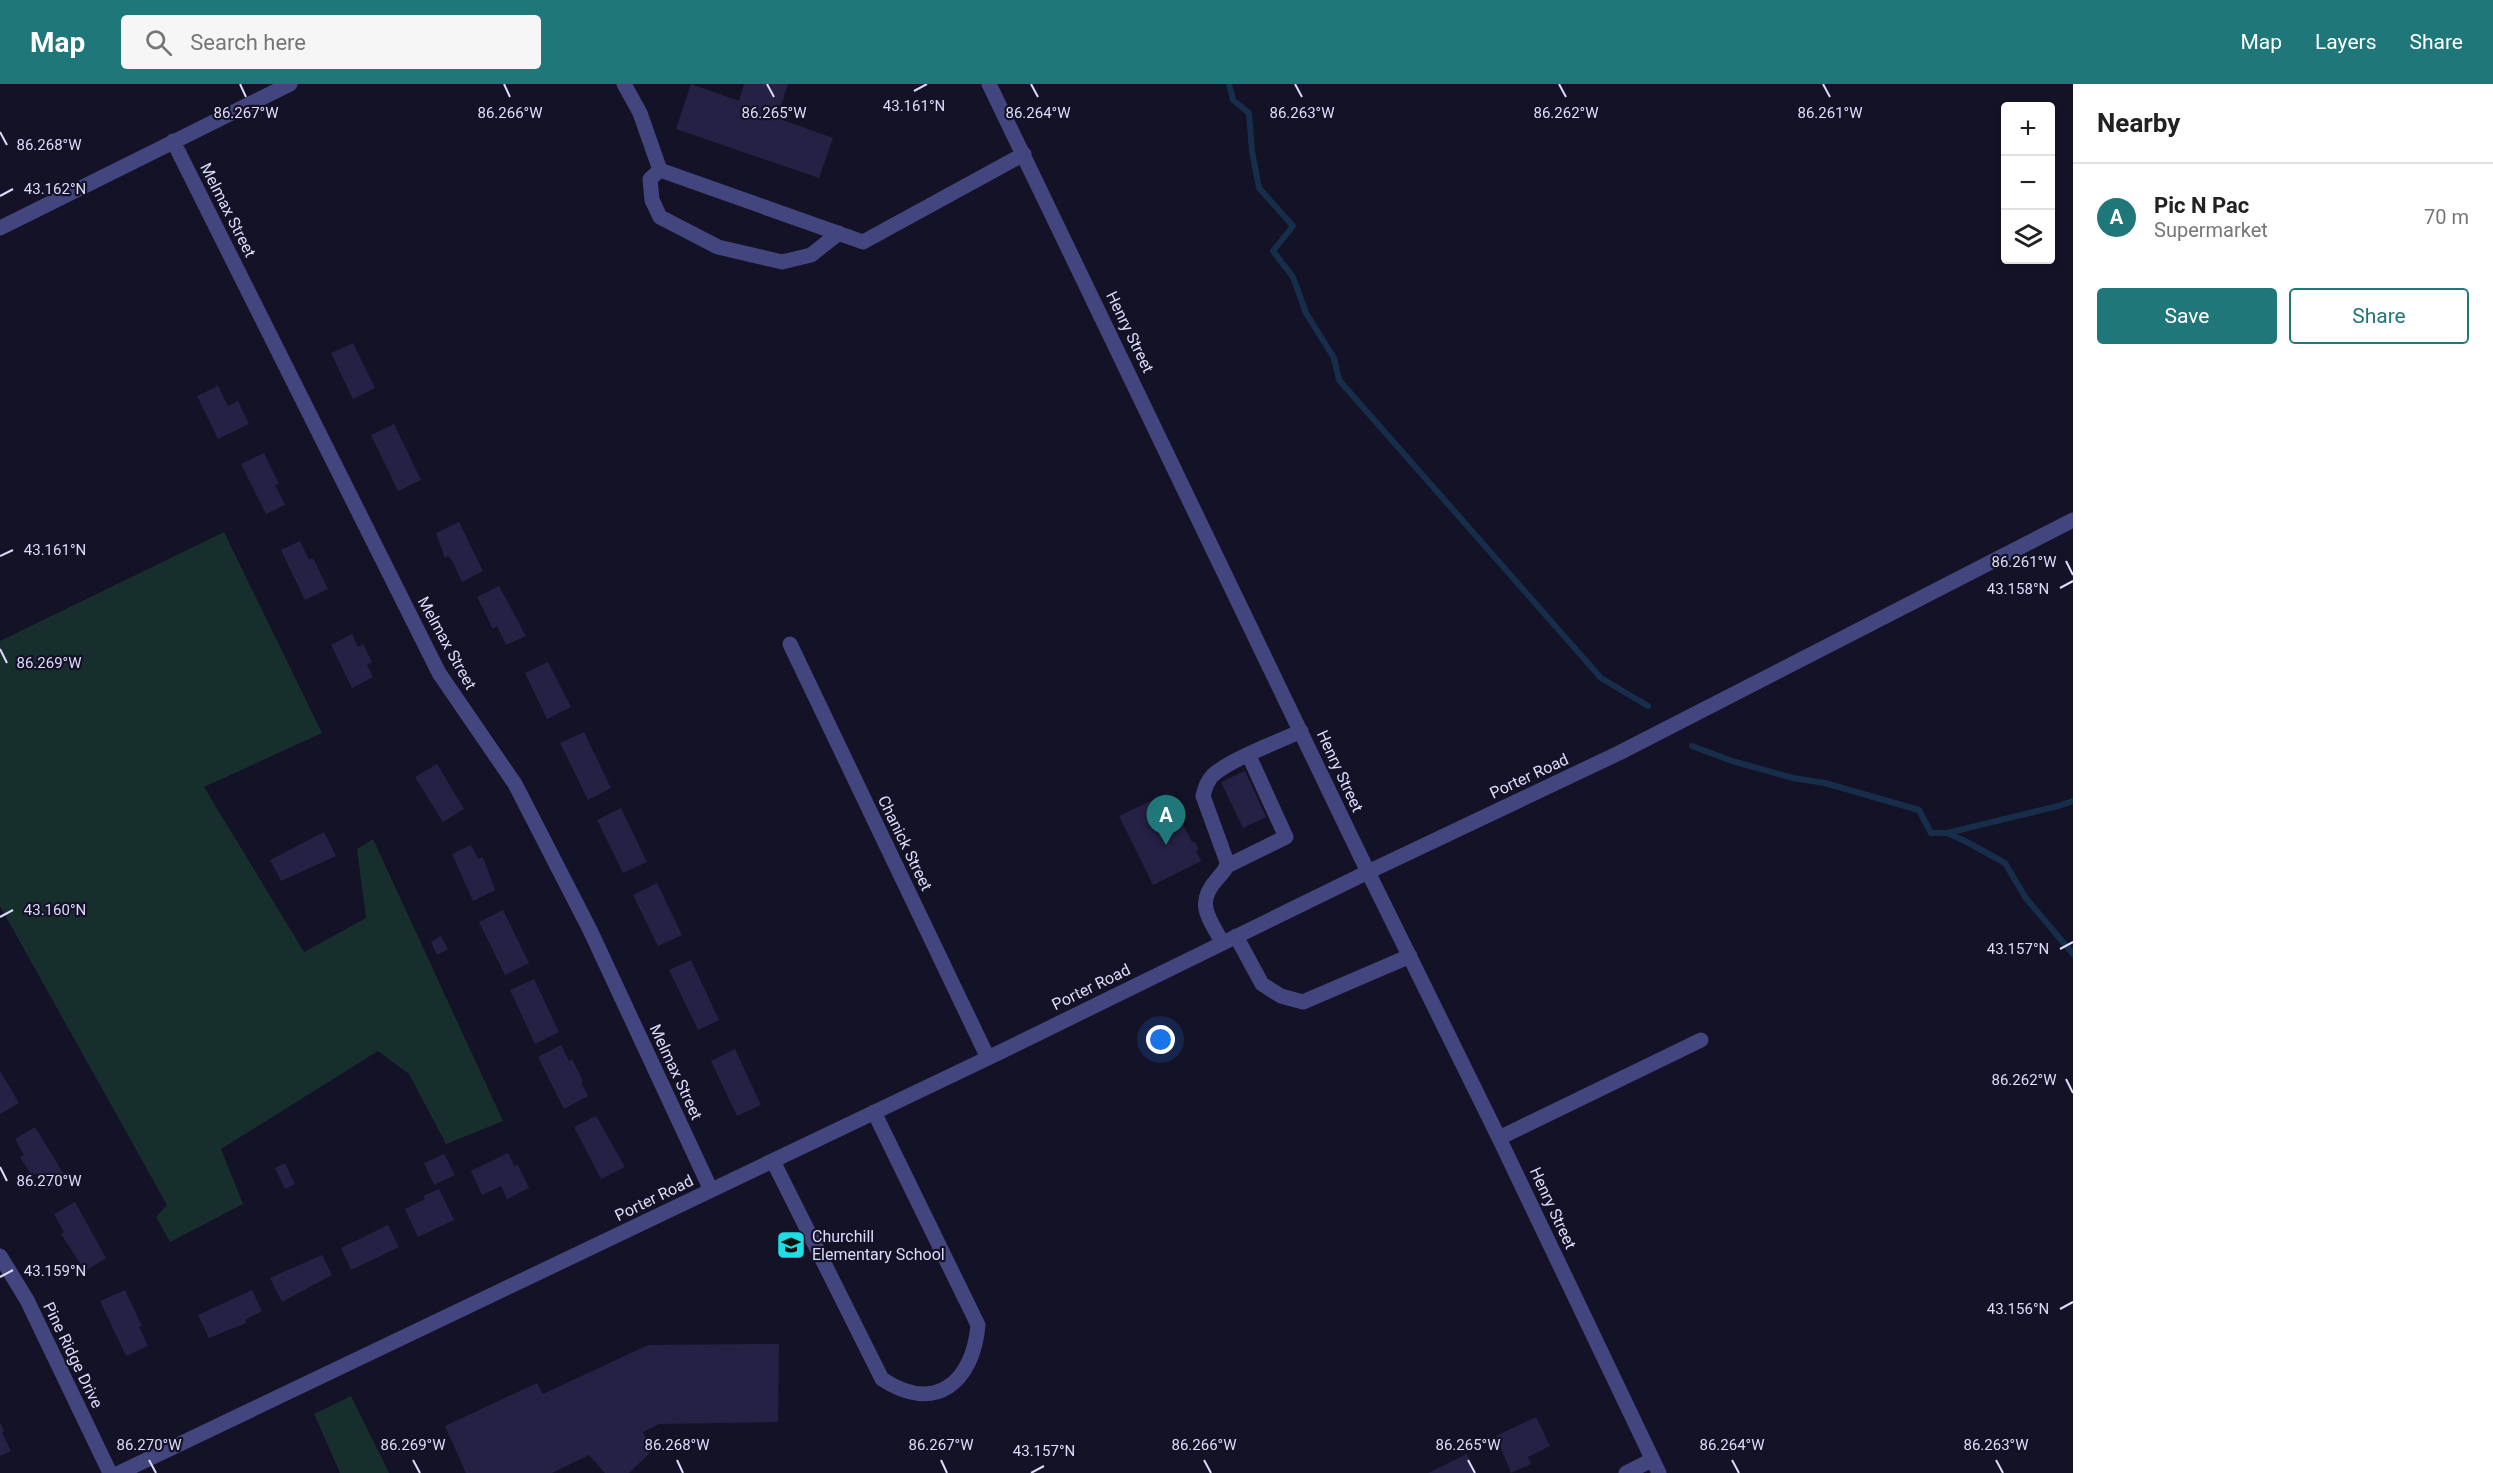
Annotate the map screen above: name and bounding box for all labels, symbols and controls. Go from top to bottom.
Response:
search box [121,15,541,69]
text: Map [30,26,85,59]
icon: search [142,26,175,59]
text: Search here [190,30,306,55]
text: Map [2240,30,2282,54]
text: Layers [2315,30,2376,54]
text: Share [2409,30,2463,54]
text: 43.161°N [883,97,945,115]
map controls [2001,102,2055,264]
button: + [2001,102,2055,156]
text: 86.267°W [213,104,279,122]
text: 86.266°W [477,104,543,122]
text: 86.265°W [741,104,807,122]
text: 86.264°W [1005,104,1071,122]
text: 86.263°W [1269,104,1335,122]
text: 86.262°W [1533,104,1599,122]
text: 86.261°W [1797,104,1863,122]
text: Nearby [2097,108,2180,138]
text: 86.268°W [16,136,82,154]
button: − [2001,156,2055,210]
street label: Melmax Street [196,160,260,260]
text: 43.162°N [24,180,86,198]
text: Pic N Pac [2154,193,2249,218]
text: A [2110,205,2123,229]
text: 70 m [2424,205,2469,229]
button: layers [2001,210,2055,264]
text: Supermarket [2154,218,2268,242]
street label: Henry Street [1102,288,1158,376]
button: Save [2097,288,2277,344]
button: Share [2289,288,2469,344]
text: 43.161°N [24,541,86,559]
text: 86.261°W [1991,553,2057,571]
text: 43.158°N [1987,580,2049,598]
street label: Melmax Street [414,593,480,693]
text: 86.269°W [16,654,82,672]
street label: Henry Street [1313,727,1367,815]
street label: Porter Road [1487,749,1571,803]
street label: Chanick Street [874,792,936,894]
pin: A [1146,796,1186,845]
text: 43.160°N [24,901,86,919]
text: 43.157°N [1987,940,2049,958]
street label: Porter Road [1049,960,1133,1014]
street label: Melmax Street [646,1021,706,1123]
your location [1146,1025,1175,1054]
text: 86.262°W [1991,1071,2057,1089]
street label: Henry Street [1526,1164,1580,1252]
street label: Porter Road [612,1171,696,1225]
text: 86.270°W [16,1172,82,1190]
place label: Churchill Elementary School [812,1227,945,1264]
school or university icon: Churchill Elementary School [775,1229,807,1261]
text: 43.159°N [24,1262,86,1280]
street label: Pine Ridge Drive [39,1299,107,1411]
text: 43.156°N [1987,1300,2049,1318]
text: 86.270°W [116,1436,182,1454]
text: 86.269°W [380,1436,446,1454]
text: 86.268°W [644,1436,710,1454]
text: 86.267°W [908,1436,974,1454]
text: 86.266°W [1171,1436,1237,1454]
text: 86.265°W [1435,1436,1501,1454]
text: 86.264°W [1699,1436,1765,1454]
text: 86.263°W [1963,1436,2029,1454]
text: 43.157°N [1013,1442,1075,1460]

